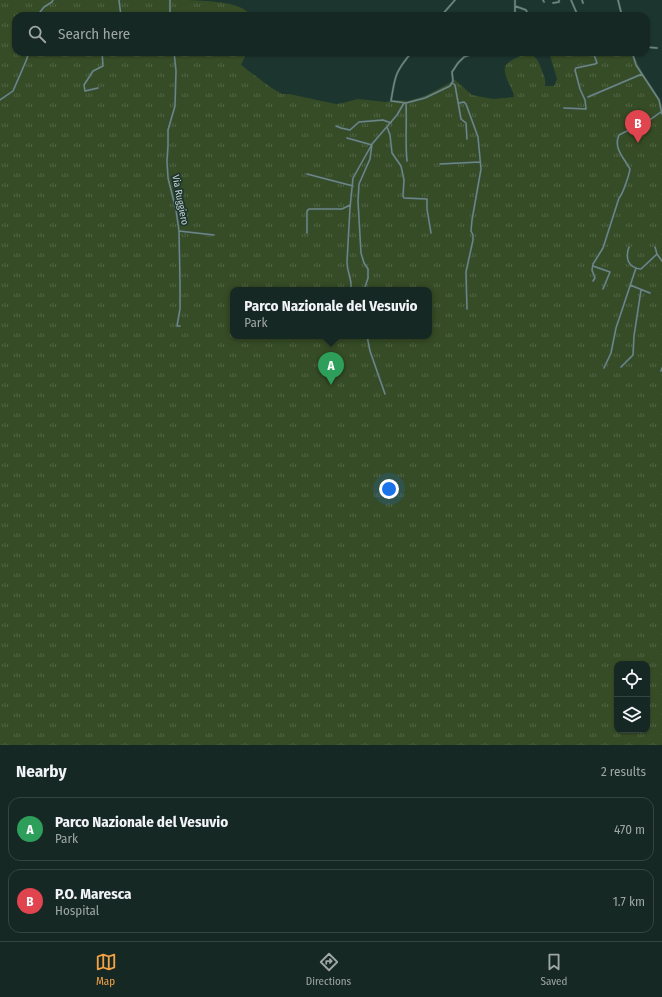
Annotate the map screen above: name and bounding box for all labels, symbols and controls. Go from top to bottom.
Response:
search box [12,12,650,56]
icon: search [26,23,48,45]
text: Search here [58,25,130,43]
pin: B [625,110,651,143]
street label: Via Ruggiero [169,174,191,226]
popup [230,287,432,339]
text: Parco Nazionale del Vesuvio [244,297,418,315]
text: Park [244,315,267,330]
pin: A [318,352,344,385]
your location [379,479,399,499]
map controls [614,661,650,733]
button: locate [614,661,650,697]
button: layers [614,697,650,733]
text: Nearby [16,761,67,782]
text: 2 results [601,764,646,779]
text: Parco Nazionale del Vesuvio [55,813,228,831]
text: A [26,822,34,837]
text: 470 m [614,822,645,837]
text: Park [55,831,78,846]
text: P.O. Maresca [55,885,132,903]
text: B [26,894,34,909]
text: 1.7 km [613,894,645,909]
text: Hospital [55,903,99,918]
tab: Map [95,951,117,988]
tab: Directions [306,951,351,988]
tab: Saved [541,951,567,988]

